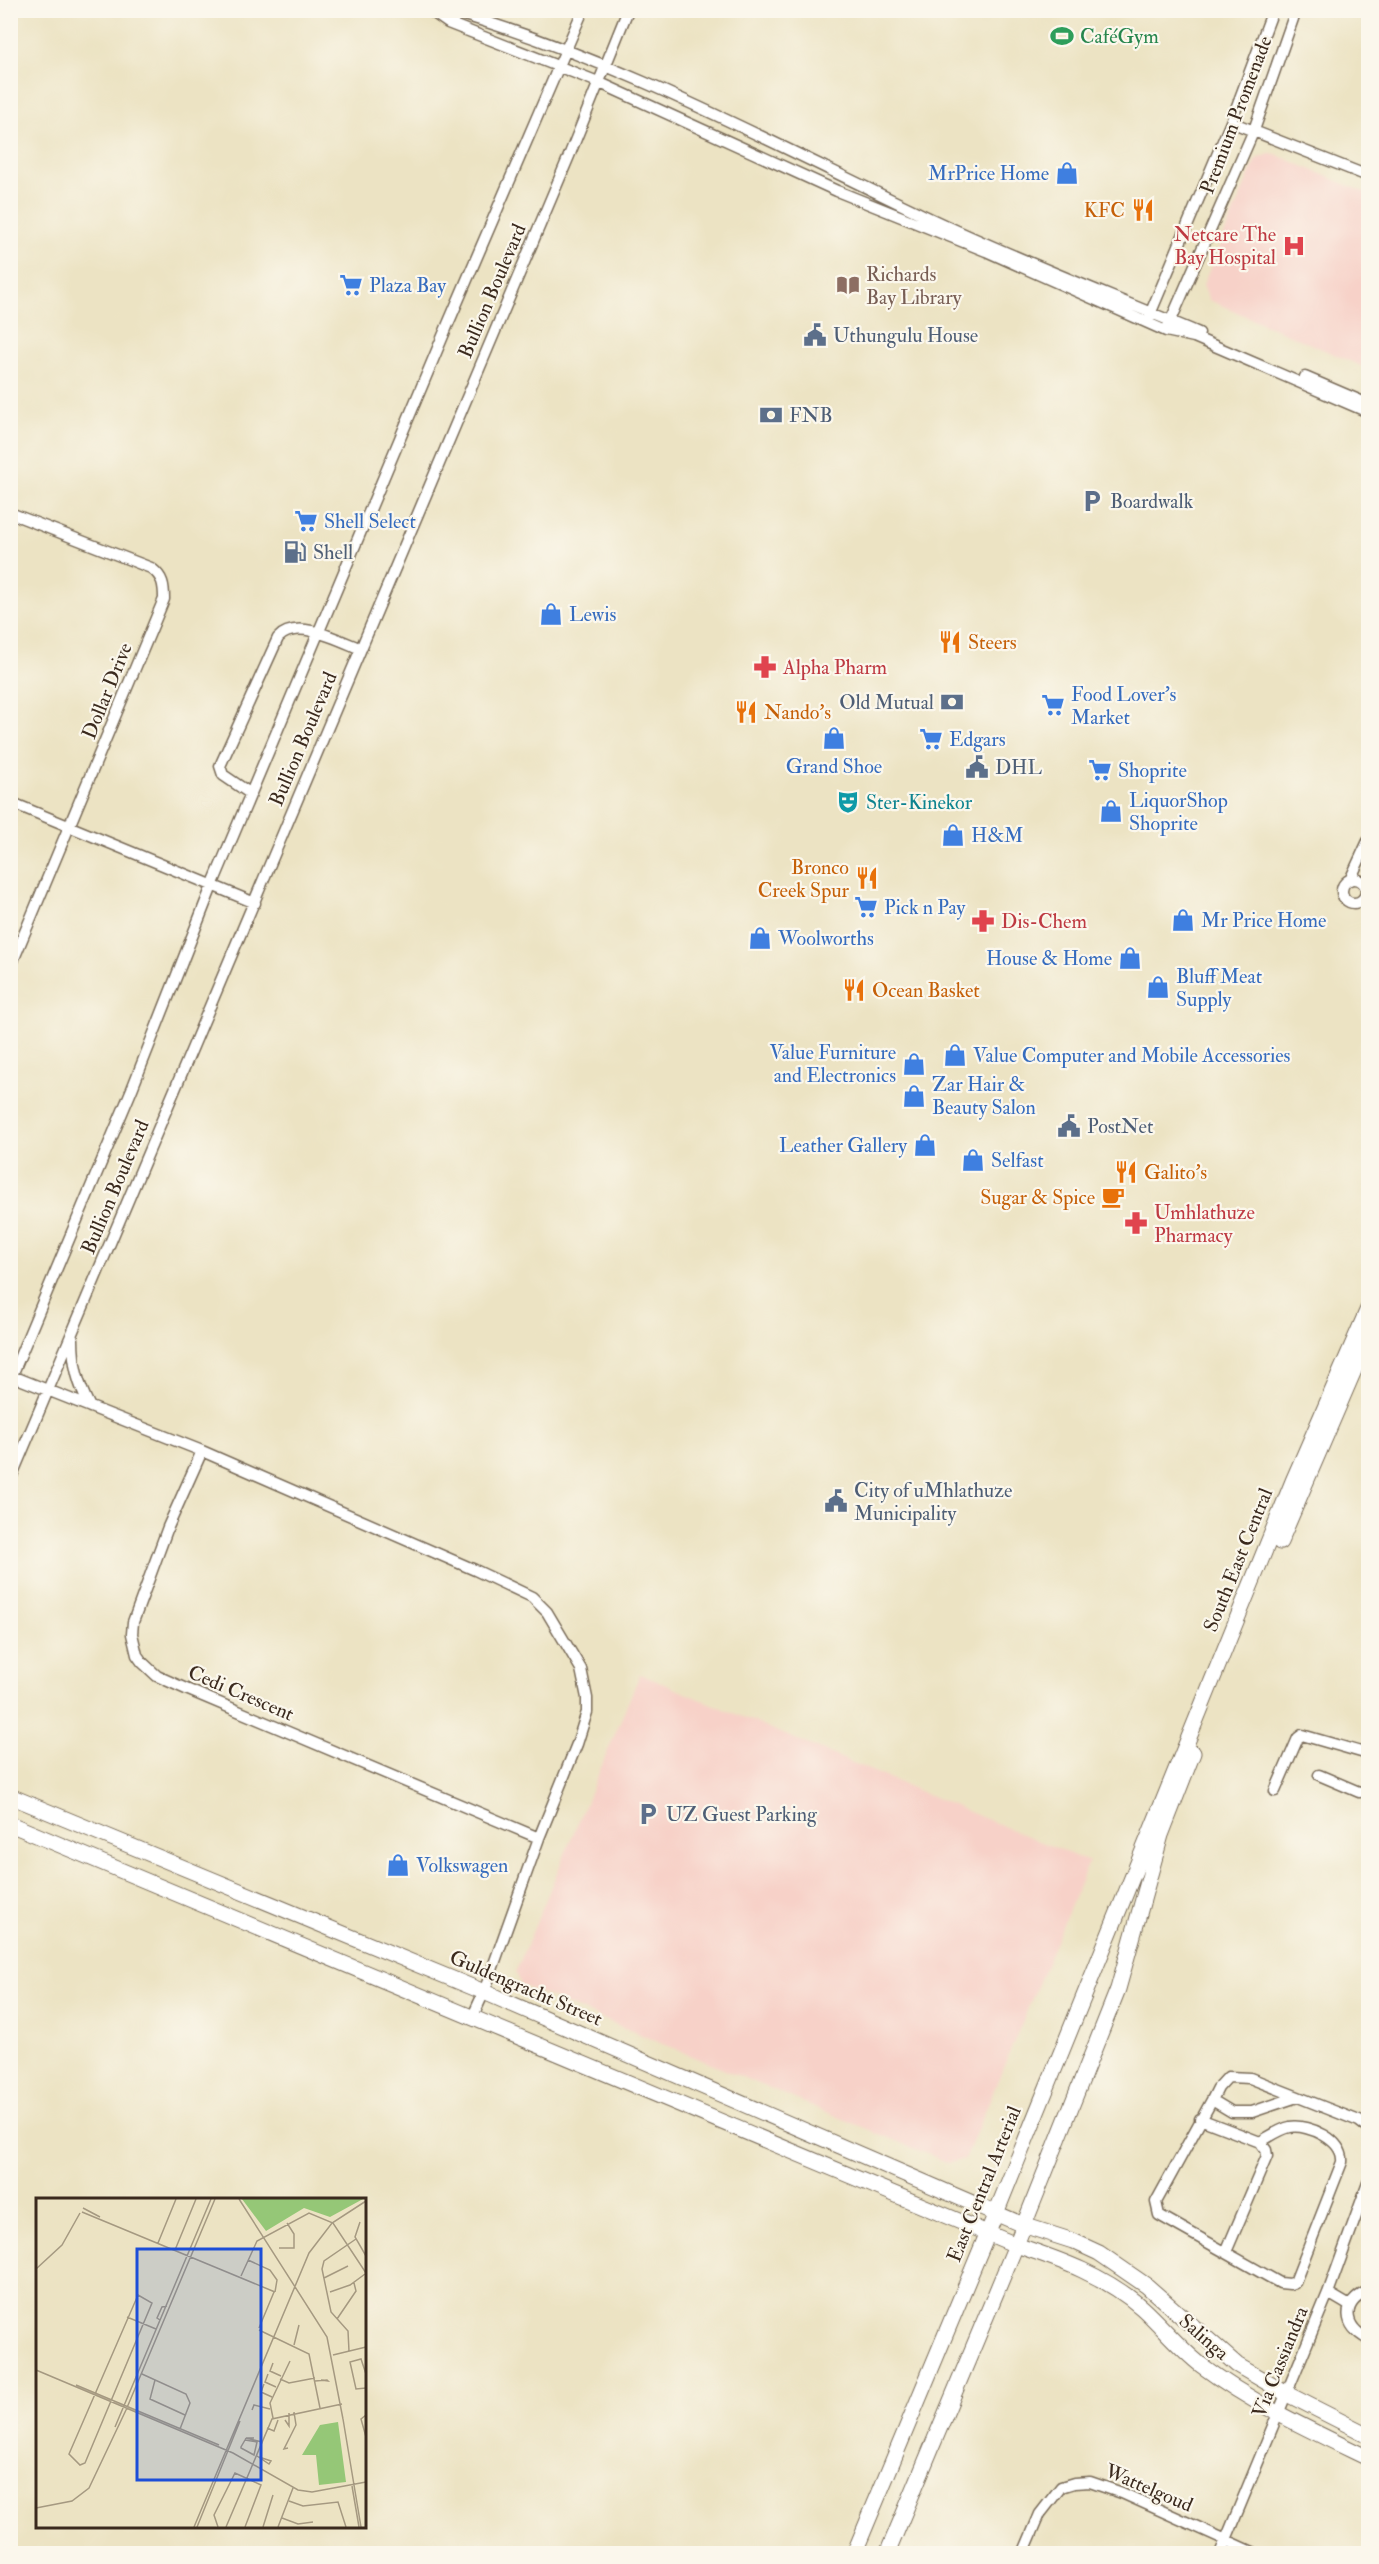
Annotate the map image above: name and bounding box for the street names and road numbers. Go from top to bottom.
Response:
street label: Premium Promenade [1194,32,1278,198]
street label: Bullion Boulevard [452,220,532,362]
street label: Dollar Drive [76,639,138,743]
street label: Bullion Boulevard [263,668,343,810]
street label: Bullion Boulevard [75,1116,155,1258]
street label: South East Central [1198,1484,1278,1636]
street label: Cedi Crescent [184,1660,298,1727]
street label: Guldengracht Street [446,1945,607,2032]
street label: East Central Arterial [941,2102,1027,2266]
street label: Via Cassiandra [1246,2302,1314,2421]
street label: Salinga [1174,2308,1235,2366]
street label: Wattelgoud [1100,2458,1197,2518]

